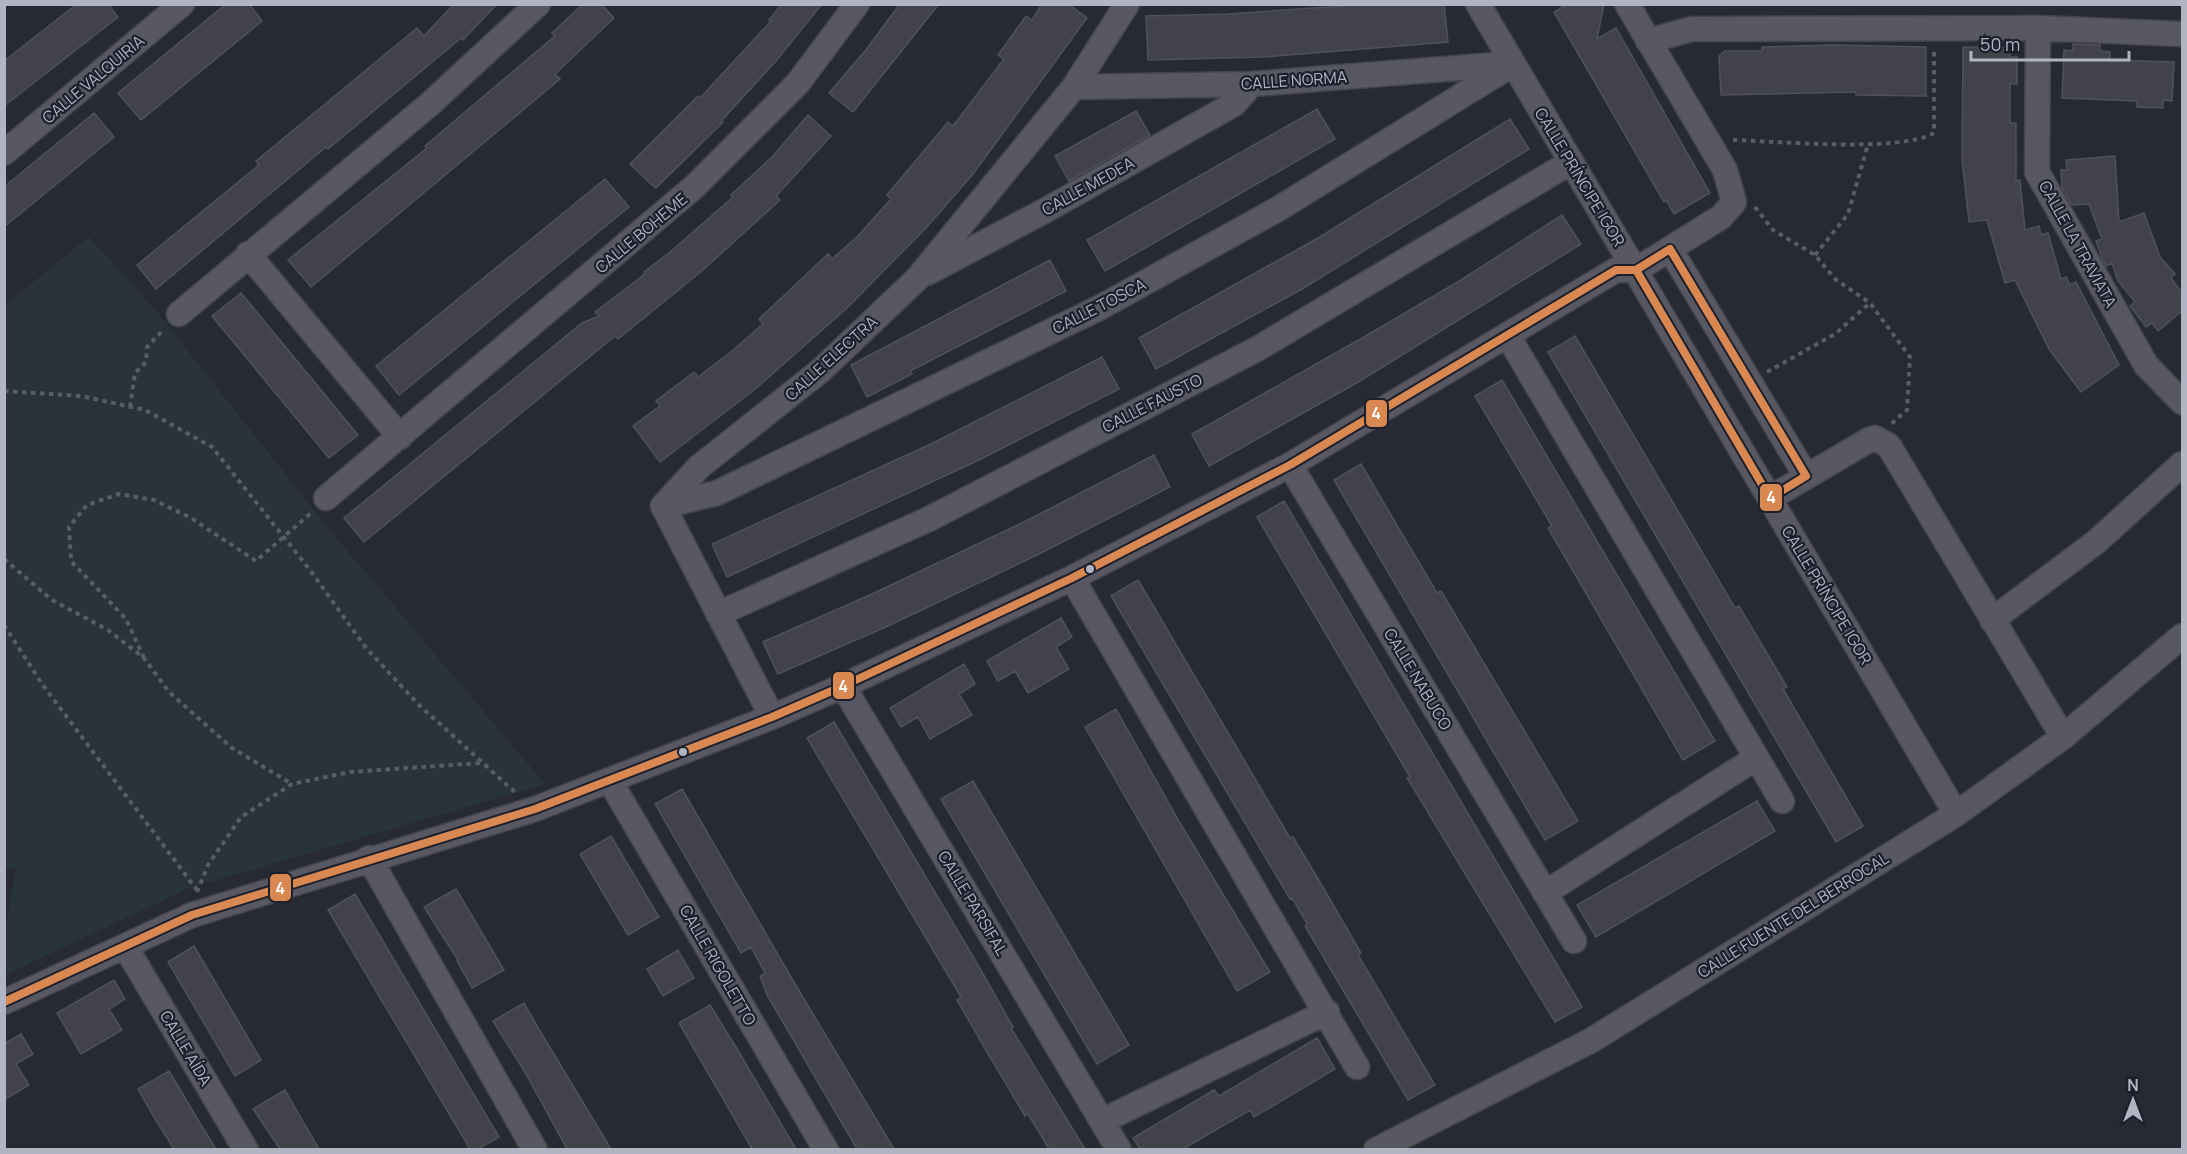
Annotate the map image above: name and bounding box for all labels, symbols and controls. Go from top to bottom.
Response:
scale bar [1971,24,2128,62]
street label: CALLE VALQUIRIA [37,30,149,128]
text: 50 m [1980,32,2020,56]
street label: CALLE NORMA [1240,65,1348,95]
street label: CALLE PRÍNCIPE IGOR [1530,104,1630,250]
street label: CALLE MEDEA [1038,152,1138,220]
street label: CALLE LA TRAVIATA [2034,177,2122,311]
street label: CALLE BOHEME [590,188,692,278]
street label: CALLE TOSCA [1048,273,1150,339]
street label: CALLE ELECTRA [780,311,882,405]
street label: CALLE FAUSTO [1098,368,1206,438]
line badge: 4 [1365,399,1388,428]
text: 4 [1371,402,1381,424]
line badge: 4 [1759,483,1783,512]
text: 4 [1766,486,1776,508]
street label: CALLE PRÍNCIPE IGOR [1777,522,1877,668]
unlabelled marker [1084,563,1096,575]
street label: CALLE NABUCO [1379,624,1457,734]
line badge: 4 [832,671,855,700]
text: 4 [838,675,848,697]
unlabelled marker [677,746,689,758]
street label: CALLE PARSIFAL [933,846,1013,960]
street label: CALLE FUENTE DEL BERROCAL [1693,847,1893,983]
line badge: 4 [269,873,292,902]
text: 4 [275,877,285,899]
street label: CALLE RIGOLETTO [675,901,762,1030]
street label: CALLE AÍDA [155,1006,217,1090]
north arrow [2103,1070,2163,1130]
text: N [2127,1074,2139,1096]

